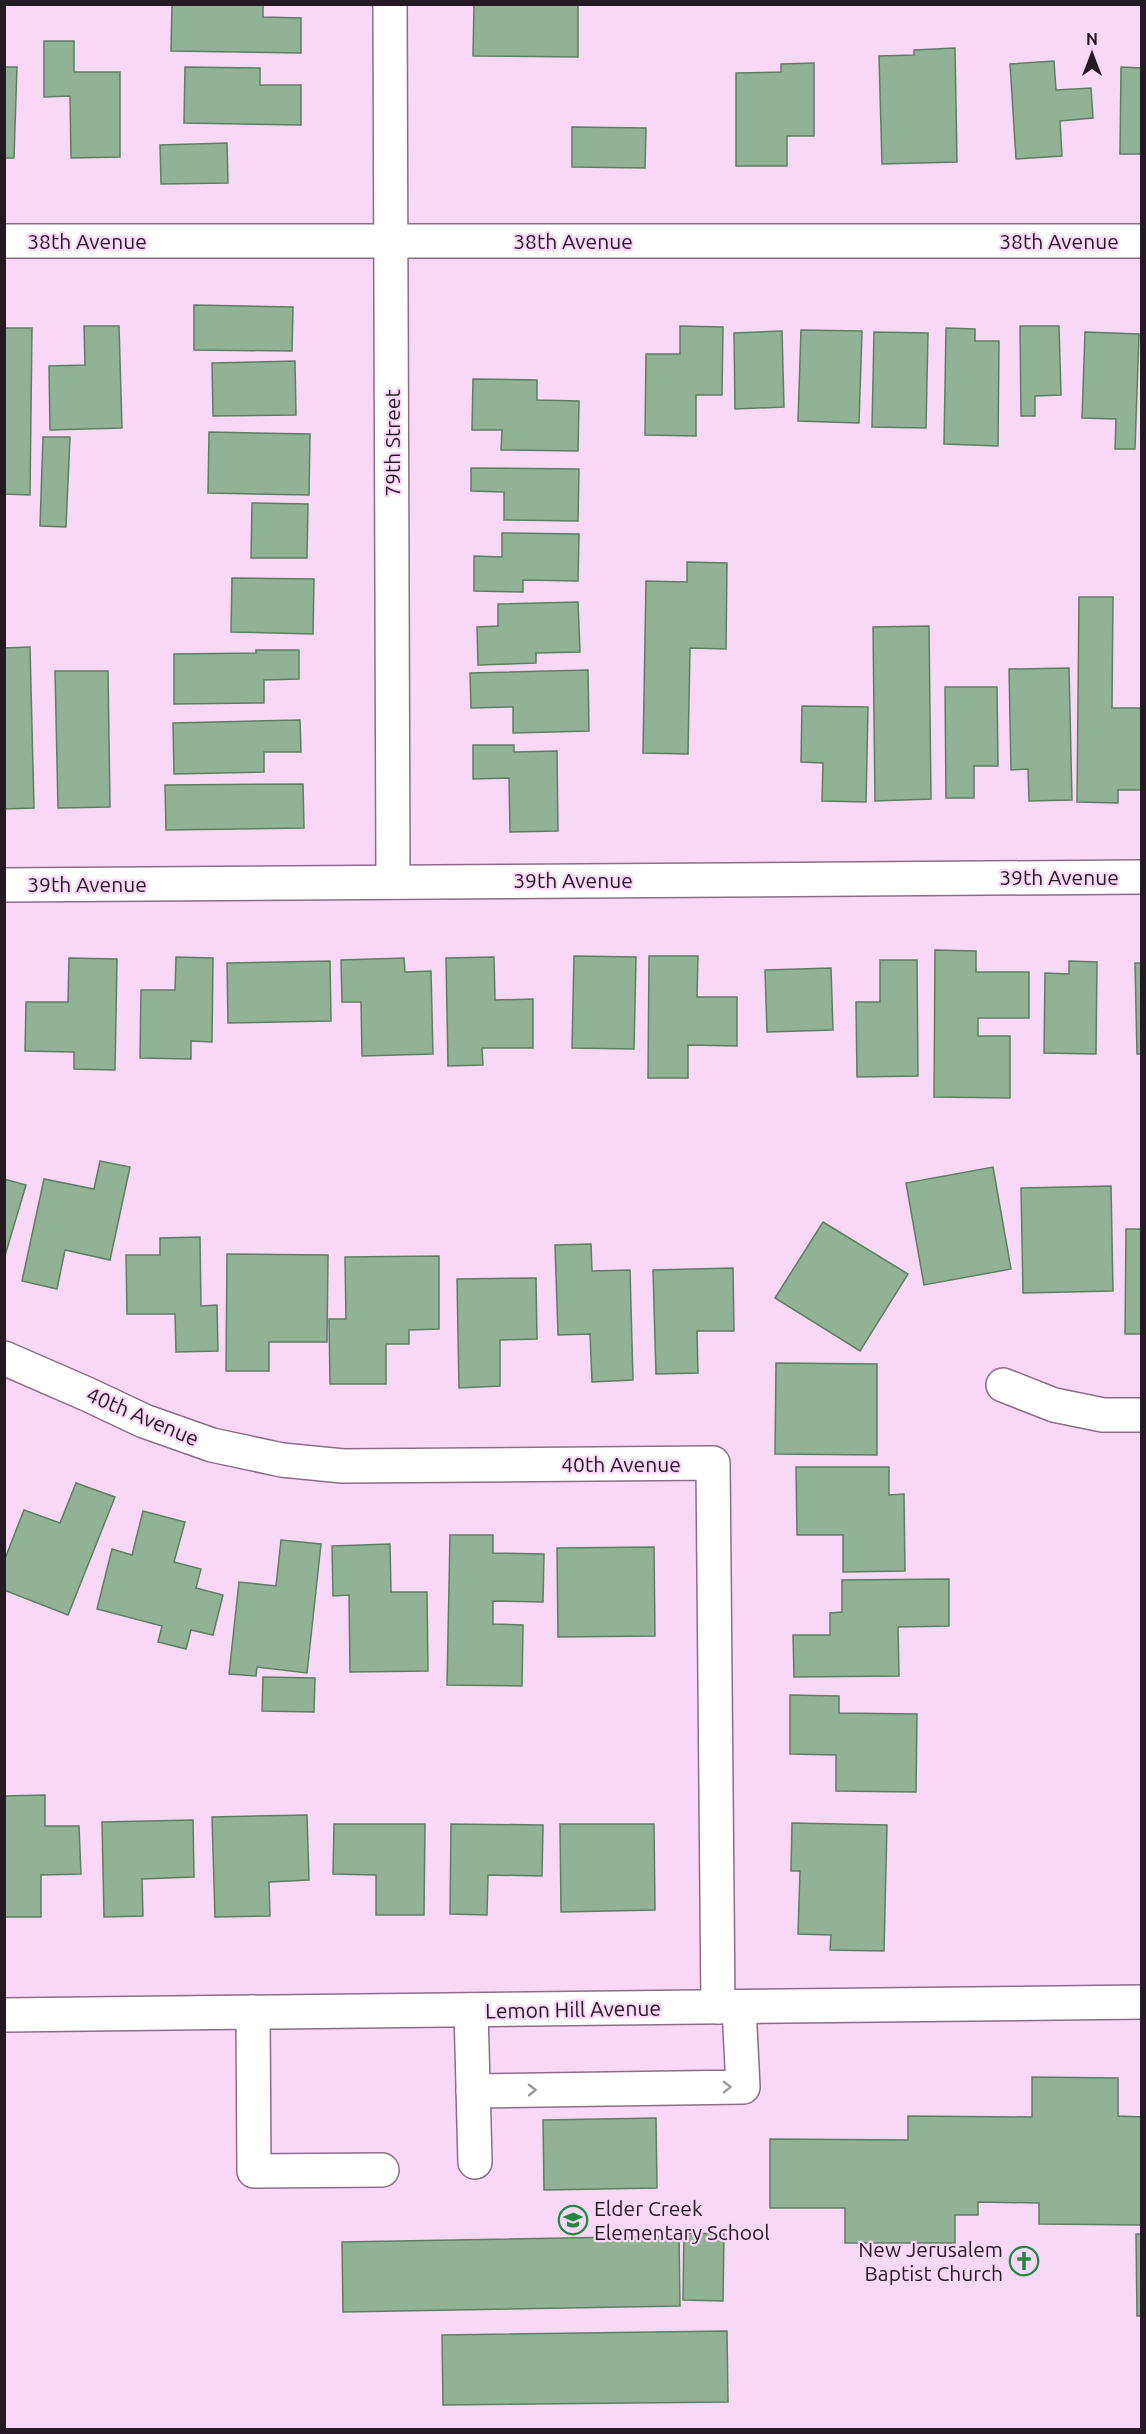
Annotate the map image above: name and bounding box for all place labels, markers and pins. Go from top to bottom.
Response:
place label: Elder Creek Elementary School [594,2196,770,2244]
school or university icon: Elder Creek Elementary School [557,2204,589,2236]
place label: New Jerusalem Baptist Church [858,2237,1003,2285]
church icon: New Jerusalem Baptist Church [1008,2245,1040,2277]

